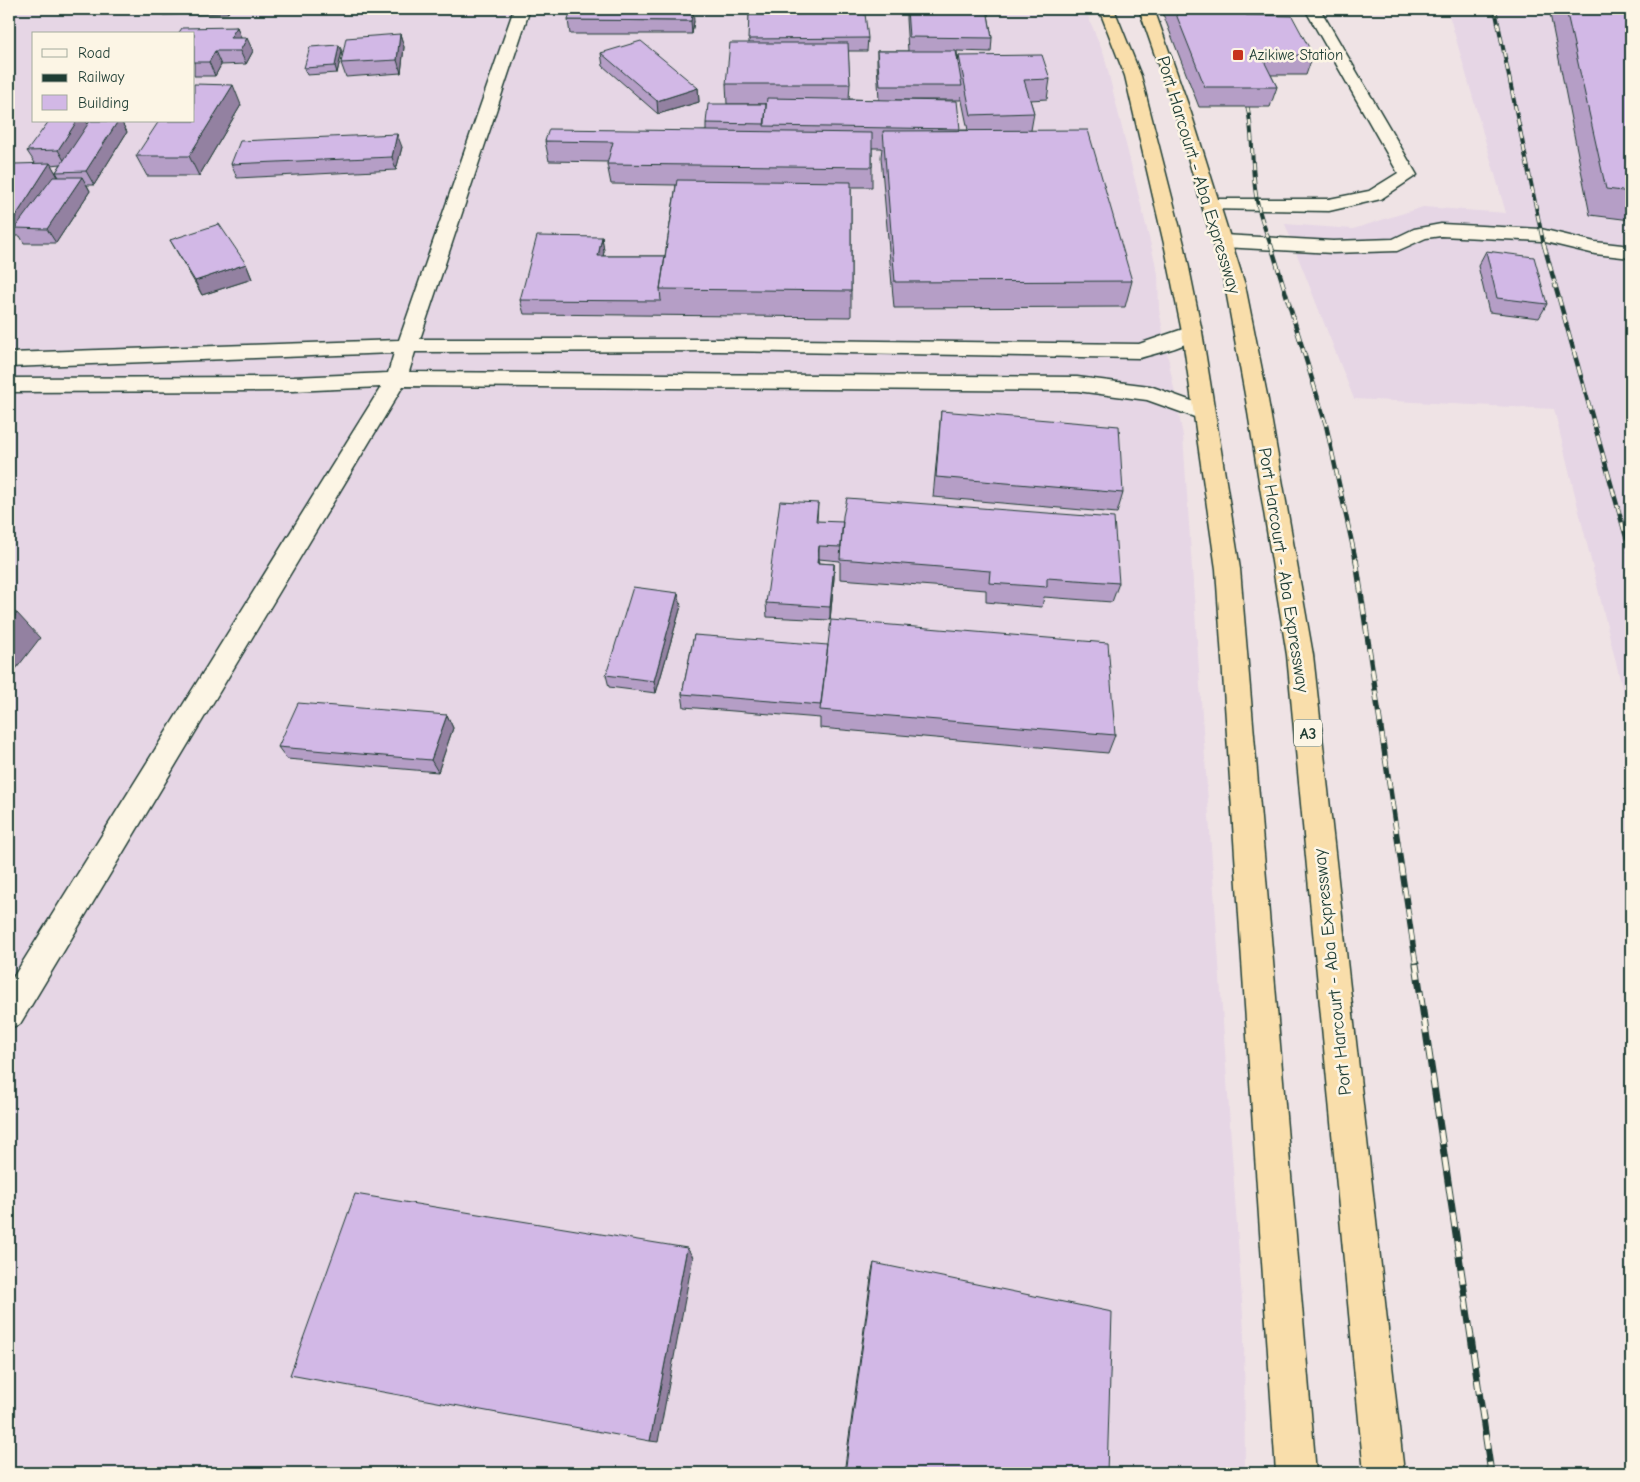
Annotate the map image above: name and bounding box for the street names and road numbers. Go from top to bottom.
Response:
street label: Port Harcourt - Aba Expressway [1152,54,1245,298]
street label: Port Harcourt - Aba Expressway [1254,446,1313,695]
road number: A3 [1294,720,1322,746]
street label: Port Harcourt - Aba Expressway [1309,847,1356,1096]

